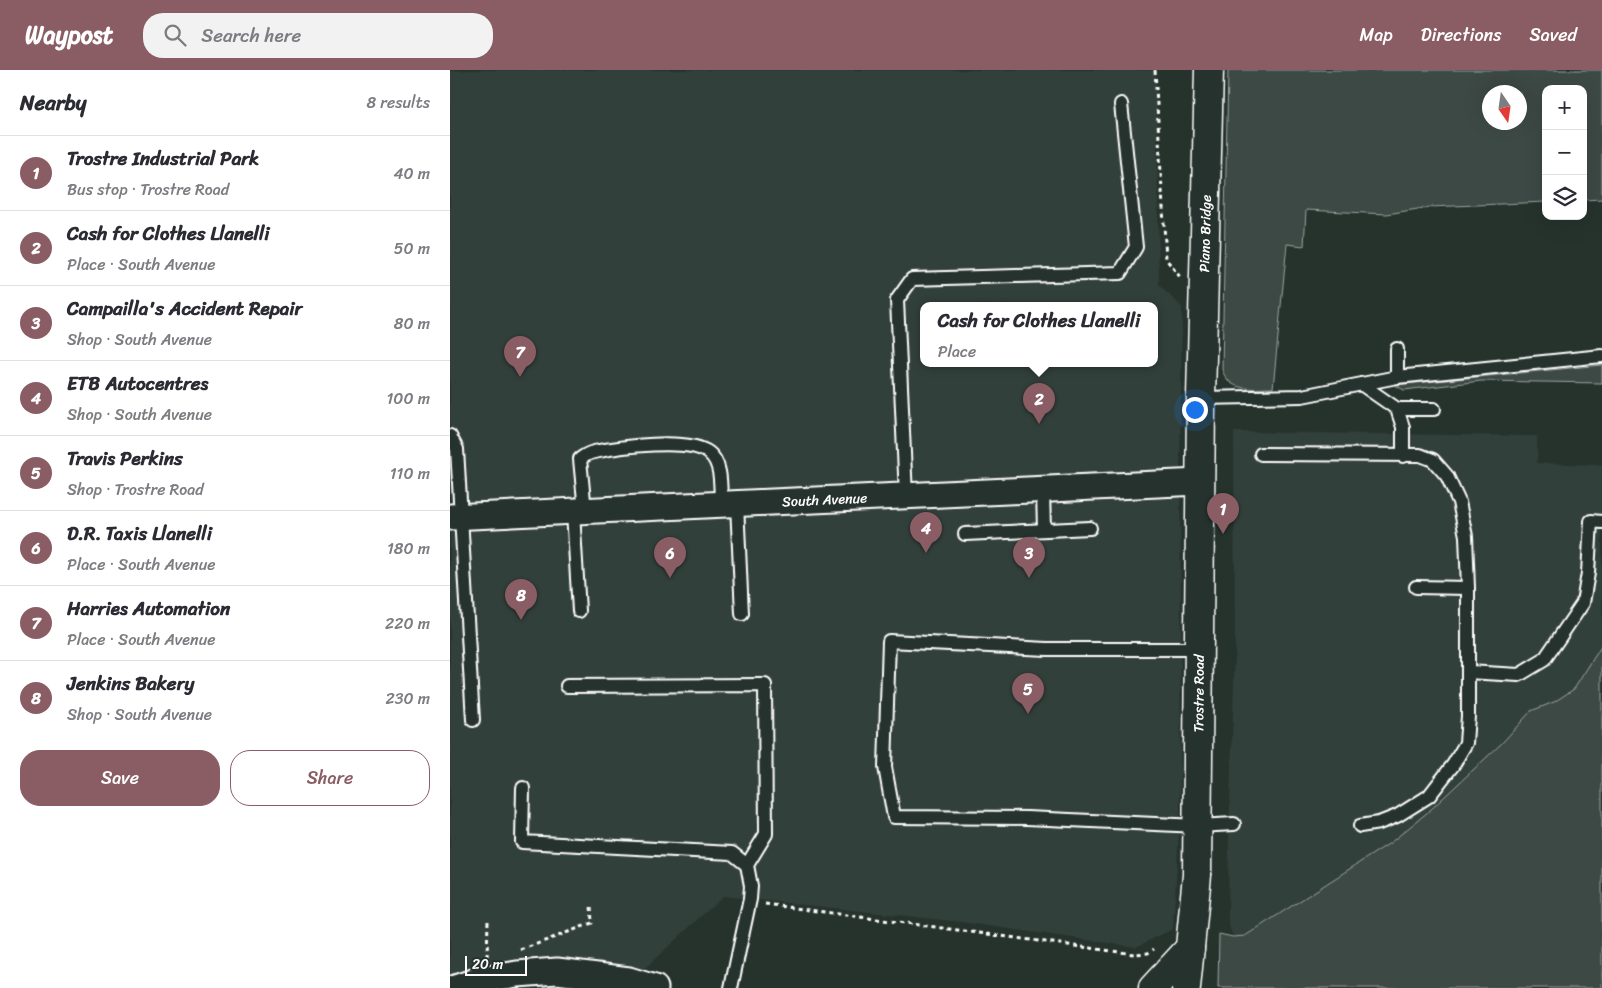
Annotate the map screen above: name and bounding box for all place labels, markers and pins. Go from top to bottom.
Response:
pin: 7 [504,336,536,377]
pin: 2 [1023,383,1055,424]
pin: 1 [1207,493,1239,534]
pin: 4 [910,512,942,553]
pin: 6 [654,537,686,578]
pin: 3 [1013,537,1045,578]
pin: 8 [505,579,537,620]
pin: 5 [1012,673,1044,714]

